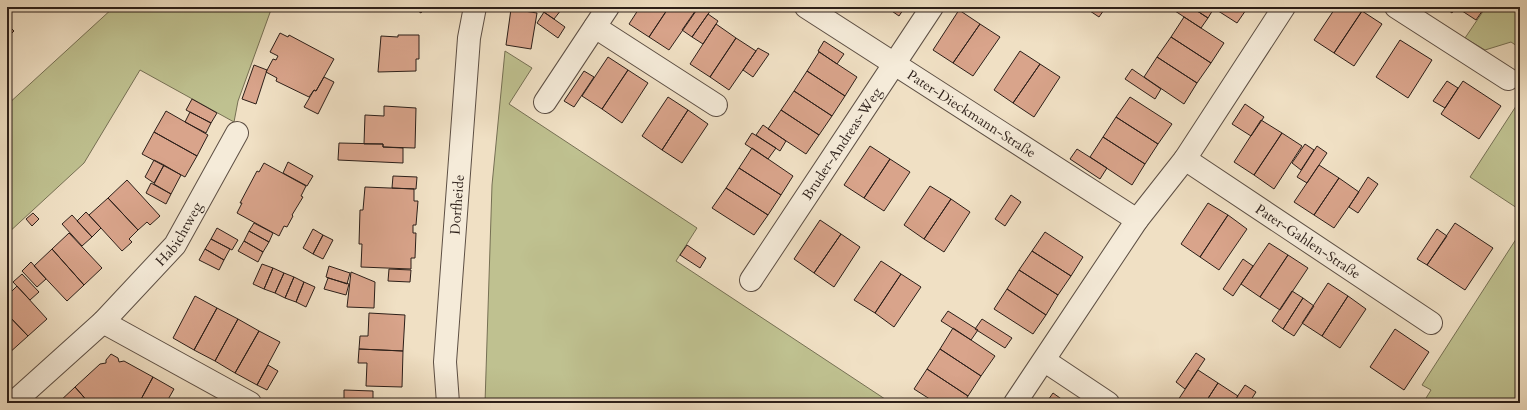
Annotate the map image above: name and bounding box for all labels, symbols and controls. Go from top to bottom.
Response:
street label: Pater-Dieckmann-Straße [903,66,1039,162]
street label: Bruder-Andreas-Weg [798,84,886,203]
street label: Dorfheide [445,174,469,235]
street label: Habichtweg [151,198,207,270]
street label: Pater-Gahlen-Straße [1252,200,1364,283]

